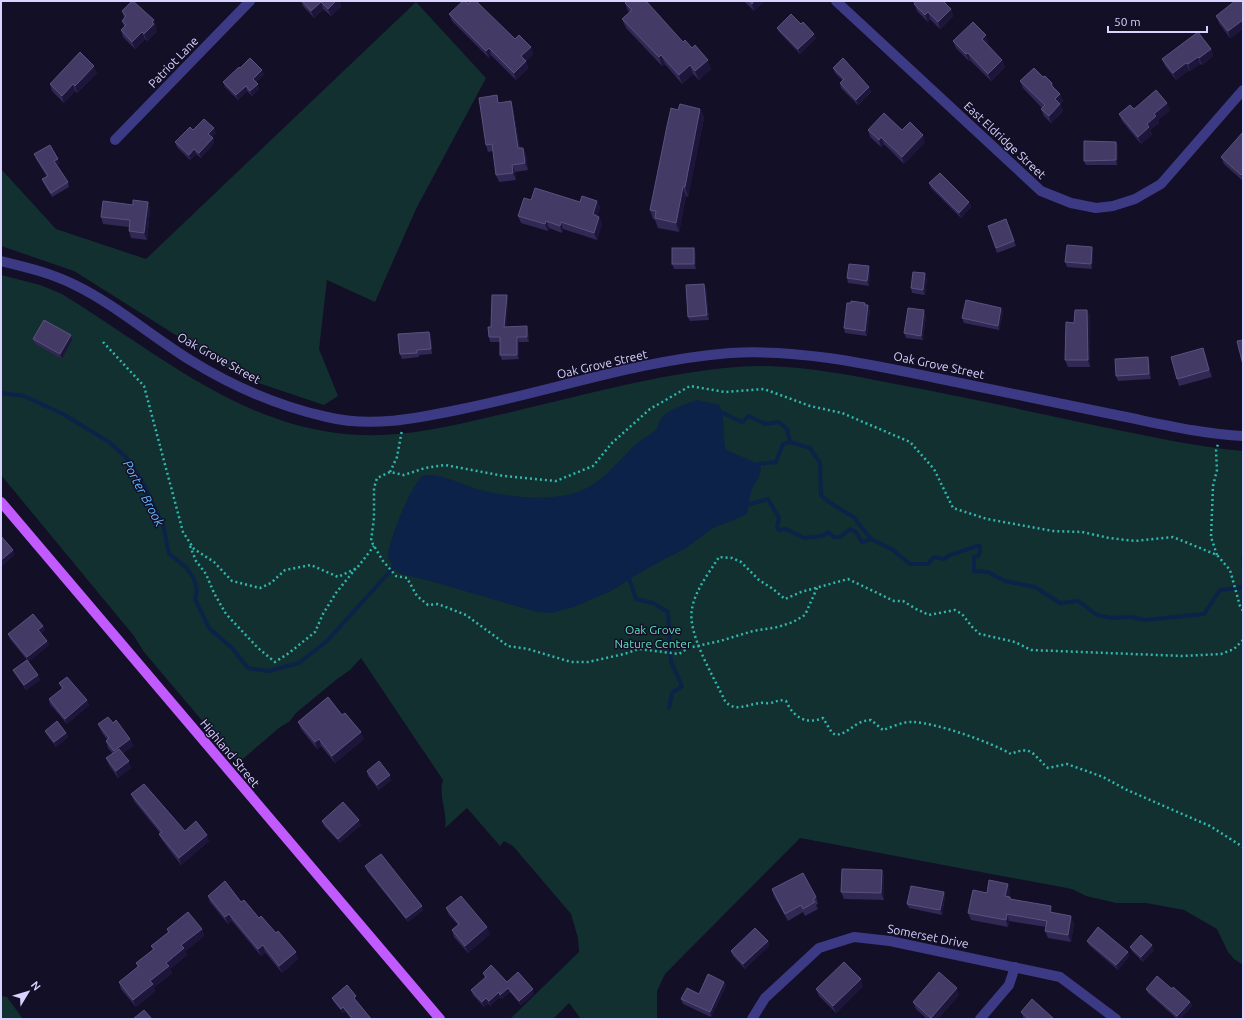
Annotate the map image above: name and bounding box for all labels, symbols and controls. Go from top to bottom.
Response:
scale bar [1108,8,1207,34]
text: 50 m [1114,15,1141,28]
street label: Patriot Lane [146,34,200,90]
street label: East Eldridge Street [962,99,1049,181]
street label: Oak Grove Street [175,330,263,386]
street label: Oak Grove Street [555,347,649,381]
street label: Oak Grove Street [892,349,986,381]
water label: Porter Brook [121,458,167,529]
park label: Oak Grove Nature Center [615,623,692,650]
street label: Highland Street [198,716,262,790]
street label: Somerset Drive [886,922,970,950]
north arrow [8,972,48,1012]
text: N [29,979,43,993]

